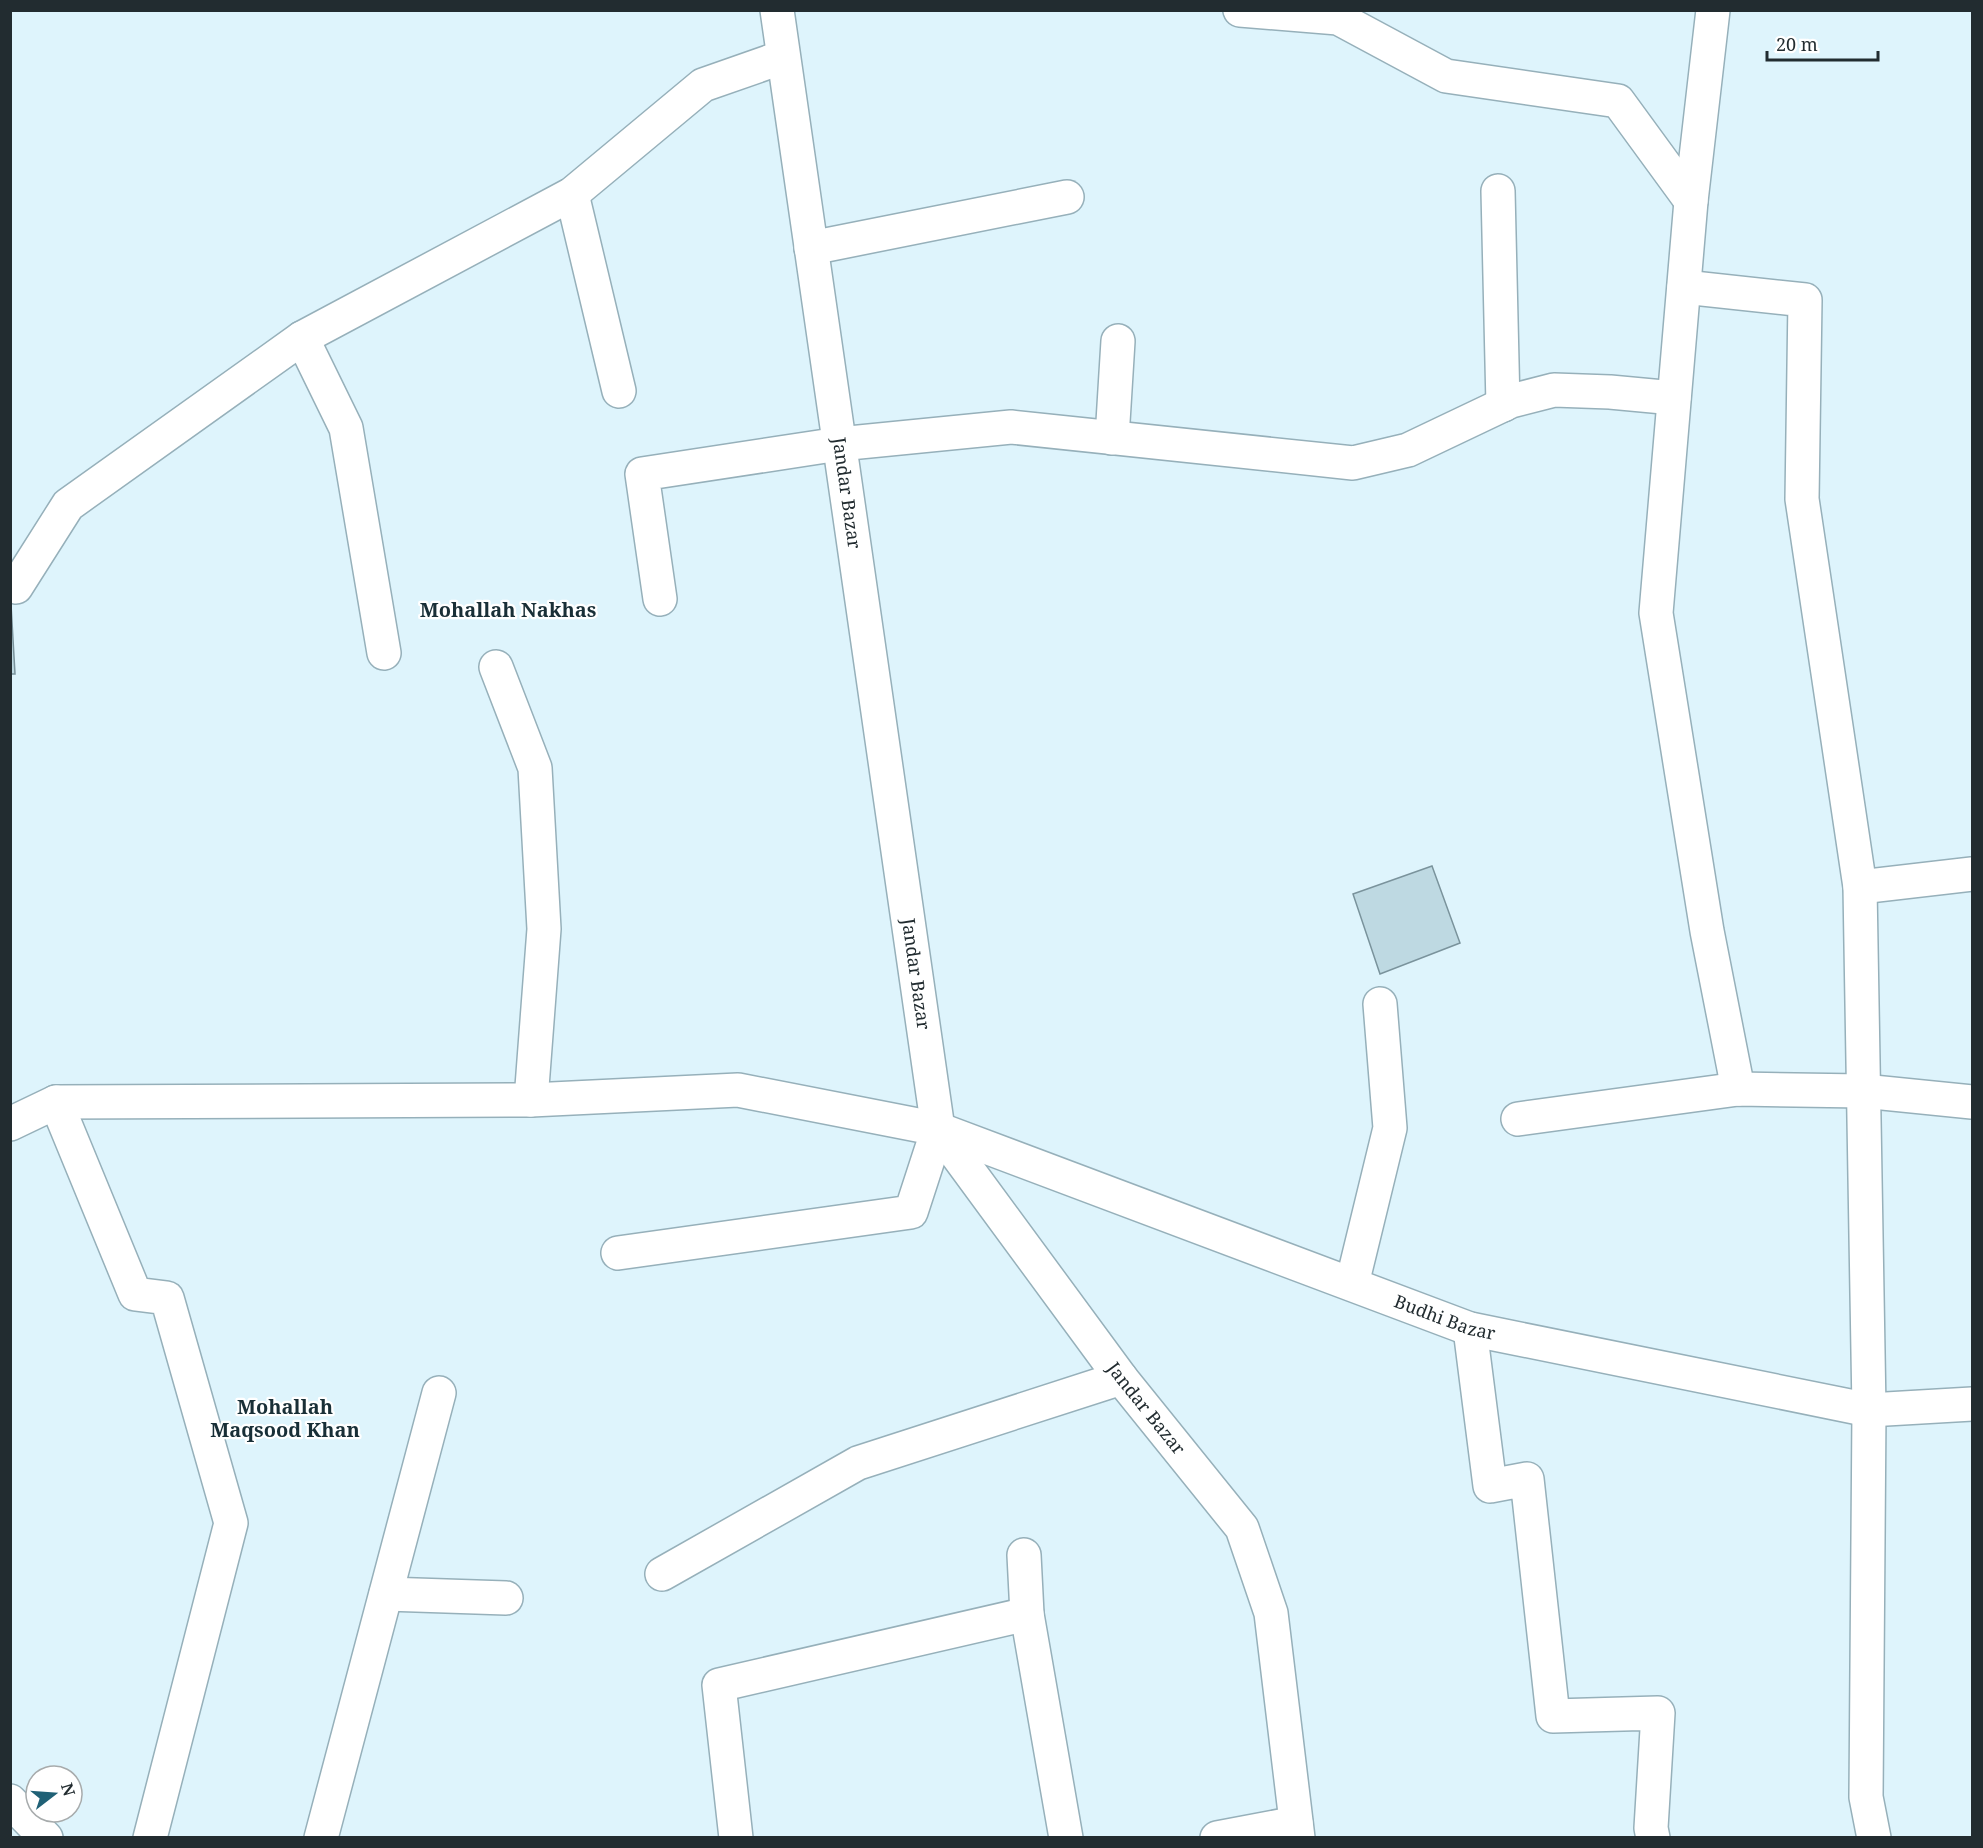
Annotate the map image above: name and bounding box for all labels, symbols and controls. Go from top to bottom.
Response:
scale bar [1767,24,1878,62]
text: 20 m [1776,32,1818,56]
street label: Jandar Bazar [827,435,867,551]
district label: Mohallah Nakhas [420,596,596,623]
street label: Jandar Bazar [897,916,937,1032]
street label: Budhi Bazar [1391,1289,1498,1345]
street label: Jandar Bazar [1102,1356,1191,1460]
district label: Mohallah Maqsood Khan [210,1393,360,1443]
north arrow [24,1764,84,1824]
text: N [56,1780,81,1799]

